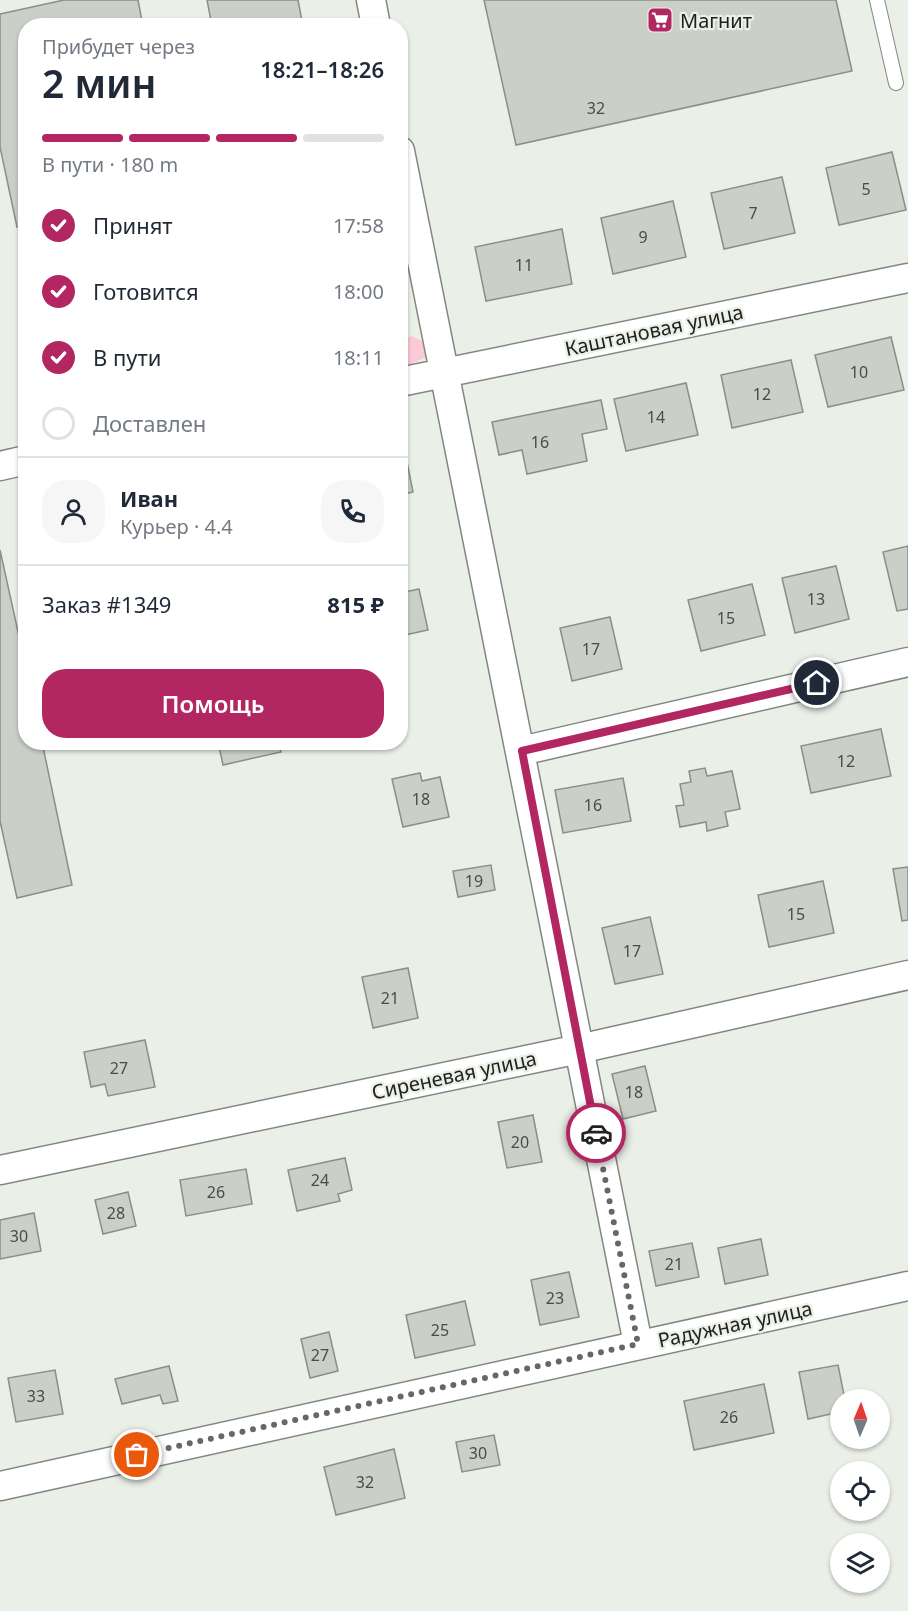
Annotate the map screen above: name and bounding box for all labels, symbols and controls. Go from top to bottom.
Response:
supermarket icon: Магнит [645,5,675,35]
place label: Магнит [680,7,752,34]
text: Прибудет через [42,33,195,60]
text: 18:21–18:26 [260,54,384,84]
text: 2 мин [42,56,157,109]
house number: 32 [587,97,605,119]
text: В пути · 180 m [42,151,178,178]
house number: 5 [861,178,871,200]
house number: 7 [748,202,758,224]
icon: check [42,209,75,242]
text: Принят [93,210,173,240]
text: 17:58 [333,212,384,239]
house number: 9 [638,226,648,248]
house number: 11 [515,254,533,276]
icon: check [42,275,75,308]
text: Готовится [93,276,199,306]
text: 18:00 [333,278,384,305]
street label: Каштановая улица [562,298,746,362]
icon: check [42,341,75,374]
text: В пути [93,342,161,372]
text: 18:11 [333,344,384,371]
house number: 10 [850,361,868,383]
house number: 12 [753,383,771,405]
house number: 14 [647,406,665,428]
text: Доставлен [93,408,206,438]
house number: 16 [531,431,549,453]
button: person [42,480,105,543]
button: phone [321,480,384,543]
text: Иван [120,483,178,513]
text: Курьер · 4.4 [120,513,233,540]
house number: 13 [807,588,825,610]
text: Заказ #1349 [42,589,171,619]
text: 815 ₽ [327,589,384,619]
house number: 15 [717,607,735,629]
house number: 17 [582,638,600,660]
pin [791,657,842,708]
icon: home [800,666,833,699]
button: Помощь [42,669,384,738]
house number: 12 [837,750,855,772]
house number: 18 [412,788,430,810]
house number: 16 [584,794,602,816]
house number: 19 [465,870,483,892]
house number: 15 [787,903,805,925]
house number: 17 [623,940,641,962]
house number: 21 [381,987,399,1009]
street label: Сиреневая улица [369,1044,539,1106]
house number: 27 [110,1057,128,1079]
house number: 18 [625,1081,643,1103]
courier [566,1103,626,1163]
icon: car [580,1117,613,1150]
house number: 20 [511,1131,529,1153]
house number: 24 [311,1169,329,1191]
house number: 26 [207,1181,225,1203]
house number: 28 [107,1202,125,1224]
house number: 30 [10,1225,28,1247]
house number: 21 [665,1253,683,1275]
house number: 23 [546,1287,564,1309]
street label: Радужная улица [655,1294,815,1354]
house number: 25 [431,1319,449,1341]
house number: 27 [311,1344,329,1366]
house number: 33 [27,1385,45,1407]
north arrow [830,1389,890,1449]
map controls [830,1389,890,1593]
house number: 26 [720,1406,738,1428]
pin [111,1429,162,1480]
icon: bag [120,1438,153,1471]
house number: 30 [469,1442,487,1464]
button: locate [830,1461,890,1521]
house number: 32 [356,1471,374,1493]
button: layers [830,1533,890,1593]

